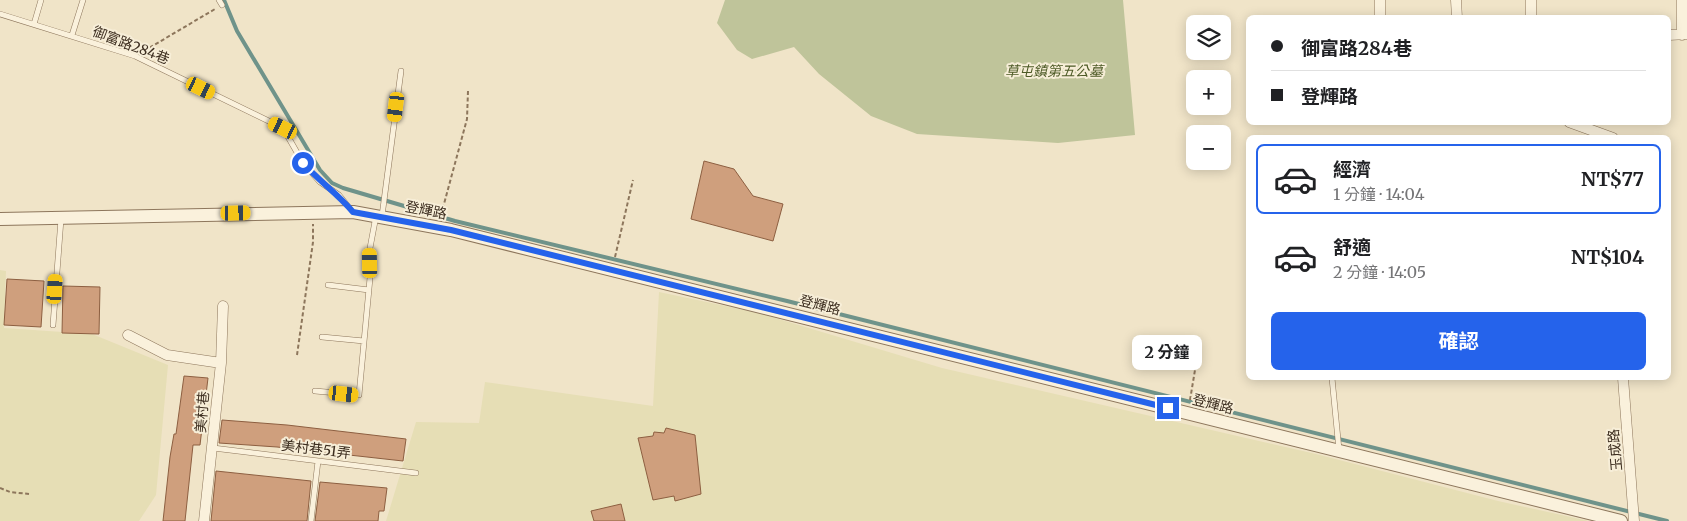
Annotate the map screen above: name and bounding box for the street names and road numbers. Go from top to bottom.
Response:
street label: 御富路284巷 [90,22,172,68]
street label: 登輝路 [404,197,448,223]
street label: 登輝路 [797,291,843,319]
street label: 美村巷 [191,390,213,434]
street label: 登輝路 [1190,390,1236,418]
street label: 玉成路 [1604,428,1626,472]
street label: 美村巷51弄 [280,436,352,462]

